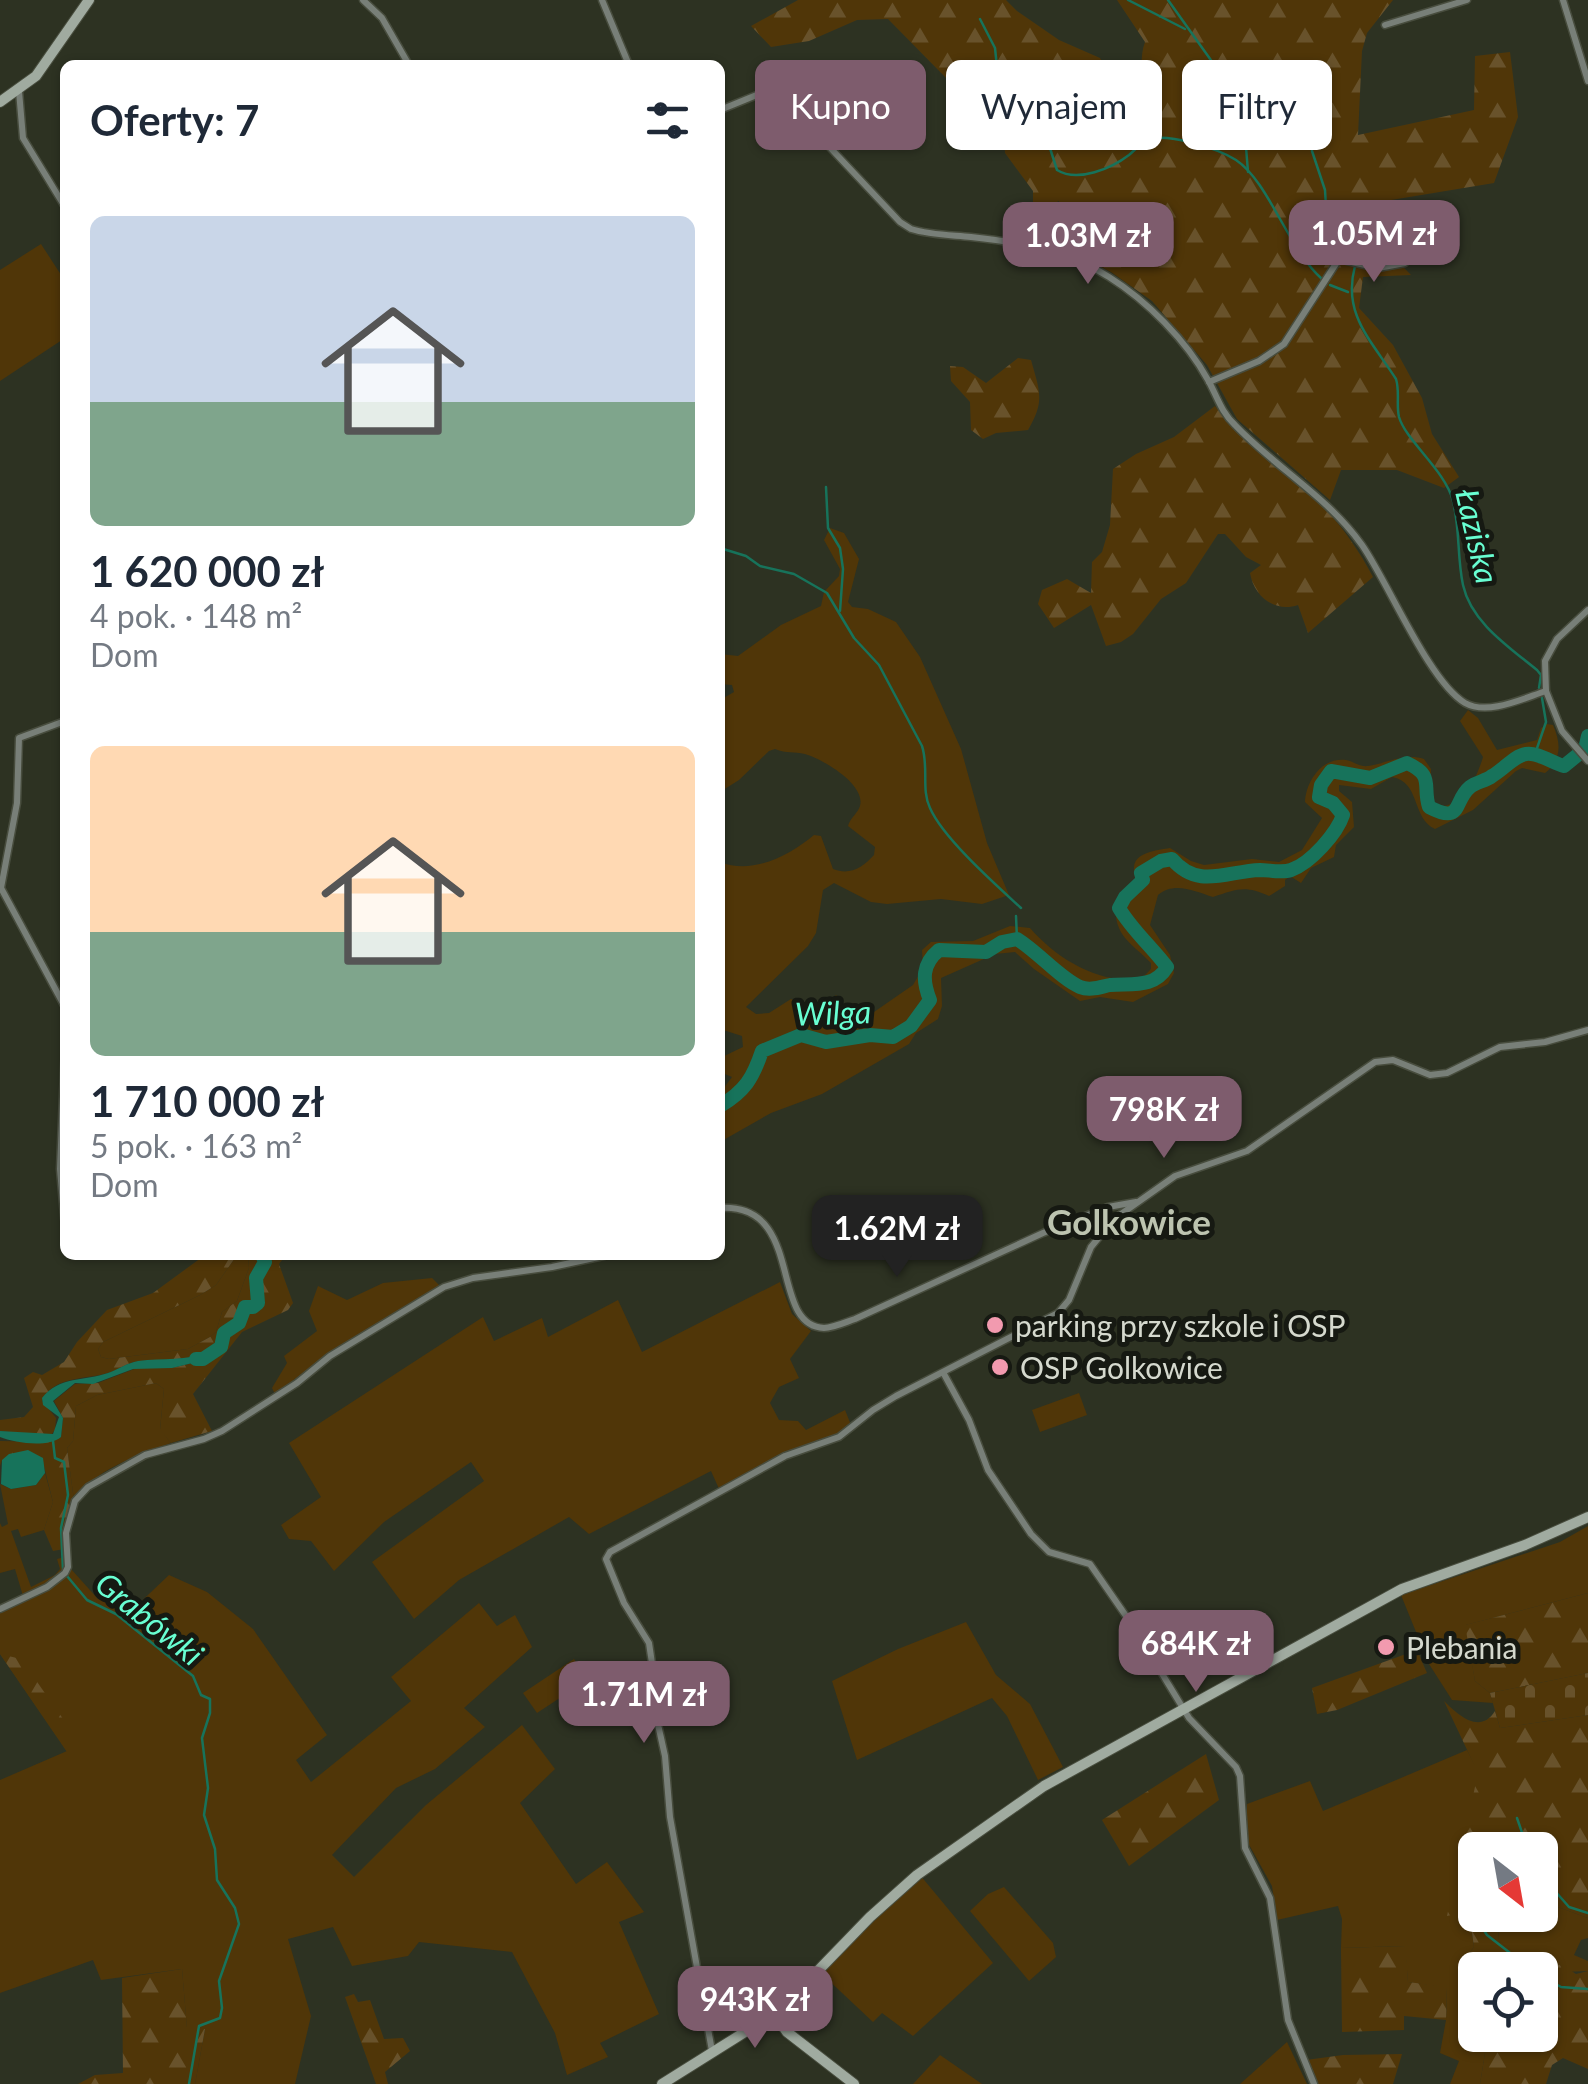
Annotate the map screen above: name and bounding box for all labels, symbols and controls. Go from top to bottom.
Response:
chip: Kupno [755,60,926,150]
chip: Wynajem [946,60,1162,150]
chip: Filtry [1182,60,1332,150]
icon: filters [640,93,695,148]
text: Oferty: 7 [90,95,259,145]
pin: 1.05M zł [1271,200,1477,285]
pin: 1.03M zł [985,202,1191,287]
text: 1.05M zł [1311,213,1437,252]
text: 1.03M zł [1025,215,1151,254]
icon: home [303,281,483,461]
water label: Łaziska [1448,485,1508,587]
text: 1 620 000 zł [90,546,324,596]
text: 4 pok. · 148 m² [90,596,302,635]
text: Dom [90,635,159,674]
icon: home [303,811,483,991]
water label: Wilga [794,991,872,1033]
text: 1 710 000 zł [90,1076,324,1126]
pin: 798K zł [1072,1076,1256,1161]
text: 798K zł [1109,1089,1219,1128]
text: 5 pok. · 163 m² [90,1126,302,1165]
text: Dom [90,1165,159,1204]
pin: 1.62M zł [794,1195,1000,1280]
district label: Golkowice [1047,1200,1211,1242]
text: 1.62M zł [834,1208,960,1247]
place label: parking przy szkole i OSP [1015,1307,1346,1343]
marker: parking przy szkole i OSP [984,1314,1006,1336]
place label: OSP Golkowice [1020,1349,1223,1385]
marker: OSP Golkowice [989,1356,1011,1378]
water label: Grabówki [88,1563,212,1673]
pin: 684K zł [1104,1610,1288,1695]
text: 684K zł [1141,1623,1251,1662]
place label: Plebania [1406,1629,1517,1665]
marker: Plebania [1375,1636,1397,1658]
pin: 1.71M zł [541,1661,747,1746]
text: 1.71M zł [581,1674,707,1713]
north arrow [1458,1832,1558,1932]
map controls [1458,1832,1558,2052]
button: locate [1458,1952,1558,2052]
pin: 943K zł [663,1966,847,2051]
text: 943K zł [700,1979,810,2018]

